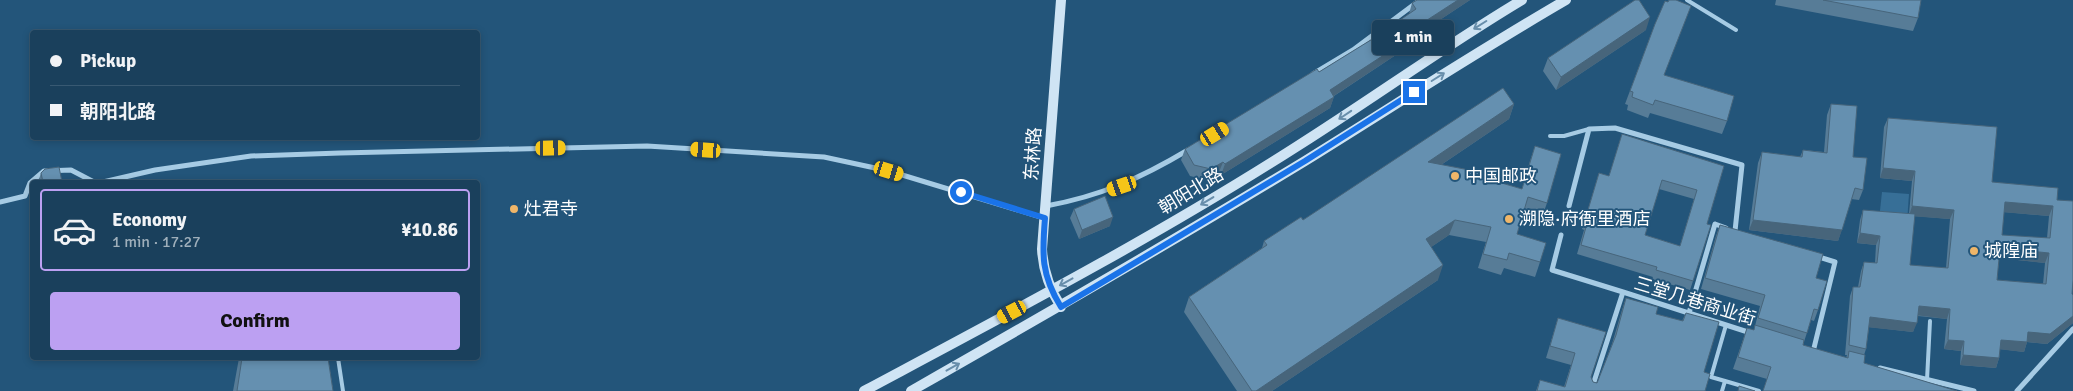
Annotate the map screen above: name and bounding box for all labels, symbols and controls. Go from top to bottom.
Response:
callout: 1 min [1373,19,1455,54]
one-way arrow [1474,20,1488,30]
text: 1 min [1394,27,1432,47]
text: Pickup [80,49,136,73]
one-way arrow [1430,72,1444,82]
route end [1403,81,1425,103]
text: 朝阳北路 [80,100,156,124]
one-way arrow [1338,110,1352,120]
car [1198,120,1231,148]
street label: 东林路 [1020,126,1046,182]
car [535,140,566,156]
car [690,141,721,159]
car [872,159,905,183]
street label: 朝阳北路 [1154,163,1228,219]
place label: 中国邮政 [1465,165,1537,187]
marker: 中国邮政 [1449,170,1461,182]
car [1105,174,1138,198]
route start [950,181,972,203]
one-way arrow [1200,196,1214,206]
place label: 灶君寺 [524,198,578,220]
marker: 灶君寺 [508,203,520,215]
icon: car [52,208,97,253]
text: Economy [112,208,186,232]
place label: 溯隐·府衙里酒店 [1519,208,1650,230]
marker: 溯隐·府衙里酒店 [1503,213,1515,225]
text: ¥10.86 [401,218,458,242]
text: 1 min · 17:27 [112,232,201,252]
place label: 城隍庙 [1984,240,2038,262]
marker: 城隍庙 [1968,245,1980,257]
street label: 三堂几巷商业街 [1632,272,1758,330]
one-way arrow [1059,277,1074,287]
button: Confirm [50,292,460,350]
car [995,298,1028,326]
one-way arrow [945,362,960,371]

